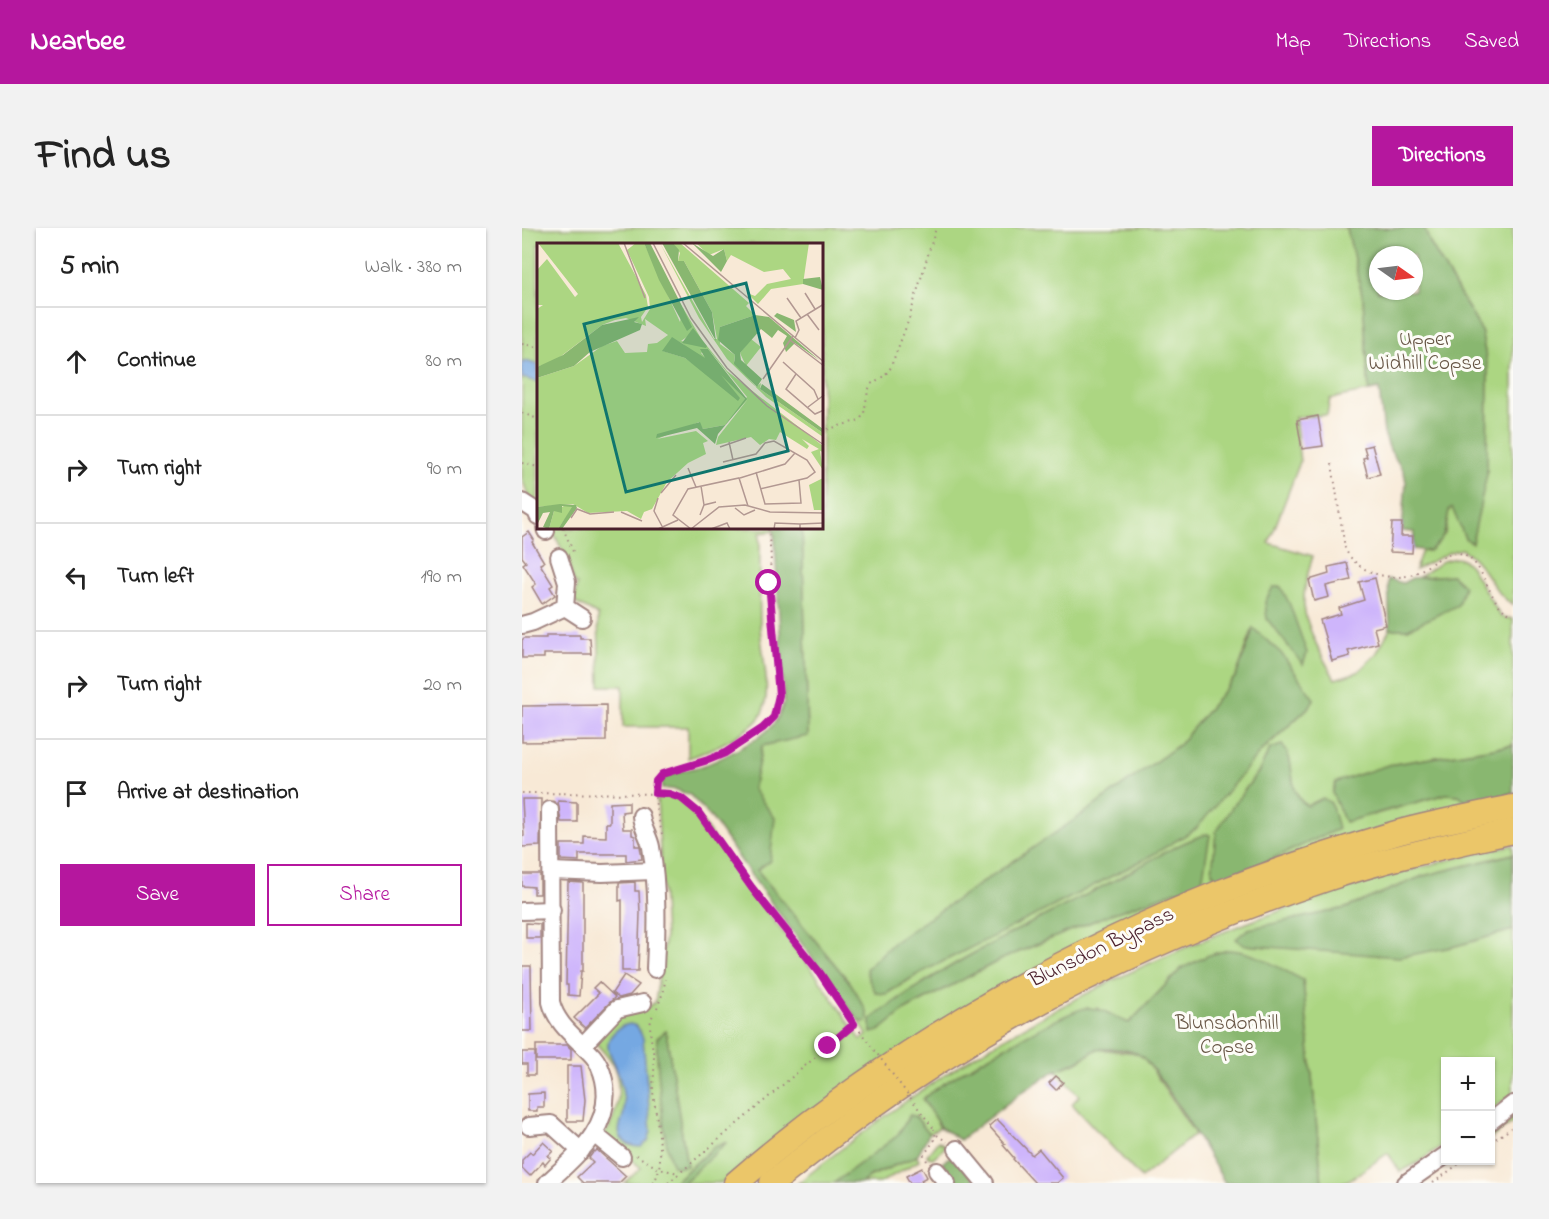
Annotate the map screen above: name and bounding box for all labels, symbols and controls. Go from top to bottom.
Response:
text: Nearbee [30,22,125,63]
text: Map [1275,27,1311,57]
text: Directions [1344,27,1431,57]
text: Saved [1464,27,1519,57]
text: Find us [36,126,171,187]
button: Directions [1372,126,1513,186]
inset map [537,243,824,530]
north arrow [1369,246,1423,300]
text: 5 min [60,248,119,286]
text: Walk · 380 m [364,253,462,282]
park label: Upper Widhill Copse [1369,325,1482,379]
icon: ahead [60,345,93,378]
text: Continue [117,345,196,377]
text: 80 m [425,347,462,376]
icon: right [60,453,93,486]
text: Turn right [117,453,202,485]
text: 90 m [427,455,462,484]
icon: left [60,561,93,594]
text: Turn left [117,561,194,593]
text: 190 m [420,563,462,592]
route start [755,569,781,595]
icon: right [60,669,93,702]
text: Turn right [117,669,202,701]
text: 20 m [423,671,462,700]
icon: arrive [60,777,93,810]
text: Arrive at destination [117,777,299,809]
button: Save [60,864,255,926]
button: Share [267,864,462,926]
street label: Blunsdon Bypass [1024,900,1180,998]
park label: Blunsdonhill Copse [1174,1009,1279,1063]
route end [814,1032,840,1058]
map controls [1441,1057,1495,1165]
button: + [1441,1057,1495,1111]
button: − [1441,1111,1495,1165]

